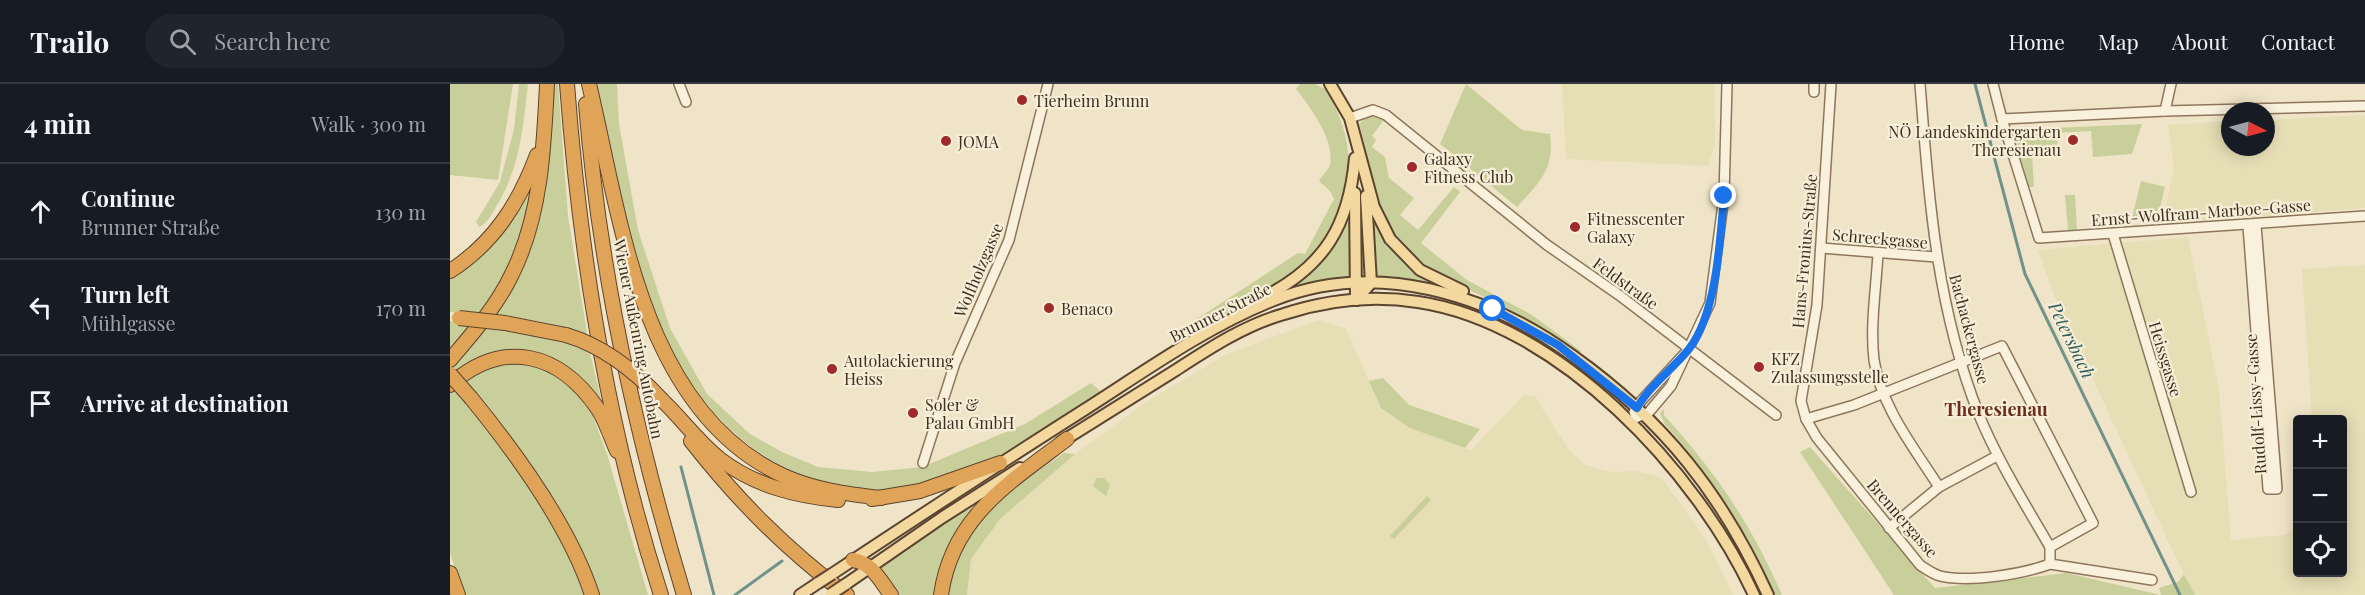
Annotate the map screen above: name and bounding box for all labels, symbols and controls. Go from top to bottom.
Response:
search box [145,14,565,68]
text: Trailo [30,23,109,60]
icon: search [166,25,199,58]
text: Search here [214,26,331,56]
text: Home [2009,27,2065,55]
text: Map [2098,27,2139,55]
text: About [2172,27,2228,55]
text: Contact [2261,27,2335,55]
place label: Tierheim Brunn [1034,90,1150,111]
marker: Tierheim Brunn [1015,93,1029,107]
north arrow [2221,102,2275,156]
text: 4 min [24,106,91,141]
text: Walk · 300 m [311,110,426,137]
place label: NÖ Landeskindergarten Theresienau [1888,121,2061,160]
place label: JOMA [957,131,1000,152]
marker: NÖ Landeskindergarten Theresienau [2066,133,2080,147]
marker: JOMA [939,134,953,148]
place label: Galaxy Fitness Club [1424,148,1513,187]
marker: Galaxy Fitness Club [1405,160,1419,174]
street label: Hans-Fronius-Straße [1787,173,1821,329]
route end [1710,182,1736,208]
text: Continue [81,183,175,213]
street label: Ernst-Wolfram-Marboe-Gasse [2090,194,2312,230]
icon: ahead [24,195,57,228]
text: 130 m [375,198,426,225]
place label: Fitnesscenter Galaxy [1587,208,1685,247]
text: Brunner Straße [81,213,220,240]
street label: Wolfholzgasse [948,220,1007,321]
marker: Fitnesscenter Galaxy [1568,220,1582,234]
street label: Schreckgasse [1831,223,1929,253]
street label: Wiener Außenring Autobahn [609,236,669,441]
street label: Feldstraße [1589,252,1663,314]
street label: Bachackergasse [1945,272,1995,386]
street label: Brunner Straße [1166,277,1274,347]
text: Turn left [81,279,170,309]
icon: left [24,291,57,324]
text: 170 m [376,294,426,321]
route start [1479,295,1505,321]
water label: Petersbach [2043,297,2101,382]
place label: Benaco [1061,298,1113,319]
marker: Benaco [1042,301,1056,315]
text: Mühlgasse [81,309,176,336]
street label: Heissgasse [2145,319,2187,399]
street label: Rudolf-Lissy-Gasse [2240,333,2270,475]
place label: KFZ Zulassungsstelle [1771,348,1889,387]
place label: Autolackierung Heiss [843,350,954,389]
marker: KFZ Zulassungsstelle [1752,360,1766,374]
marker: Autolackierung Heiss [825,362,839,376]
icon: arrive [24,387,57,420]
text: Arrive at destination [81,388,289,418]
place label: Soler & Palau GmbH [925,394,1014,433]
district label: Theresienau [1944,397,2048,421]
marker: Soler & Palau GmbH [906,406,920,420]
map controls [2293,415,2347,577]
button: + [2293,415,2347,469]
button: − [2293,469,2347,523]
street label: Brennergasse [1863,474,1943,562]
button: locate [2293,523,2347,577]

